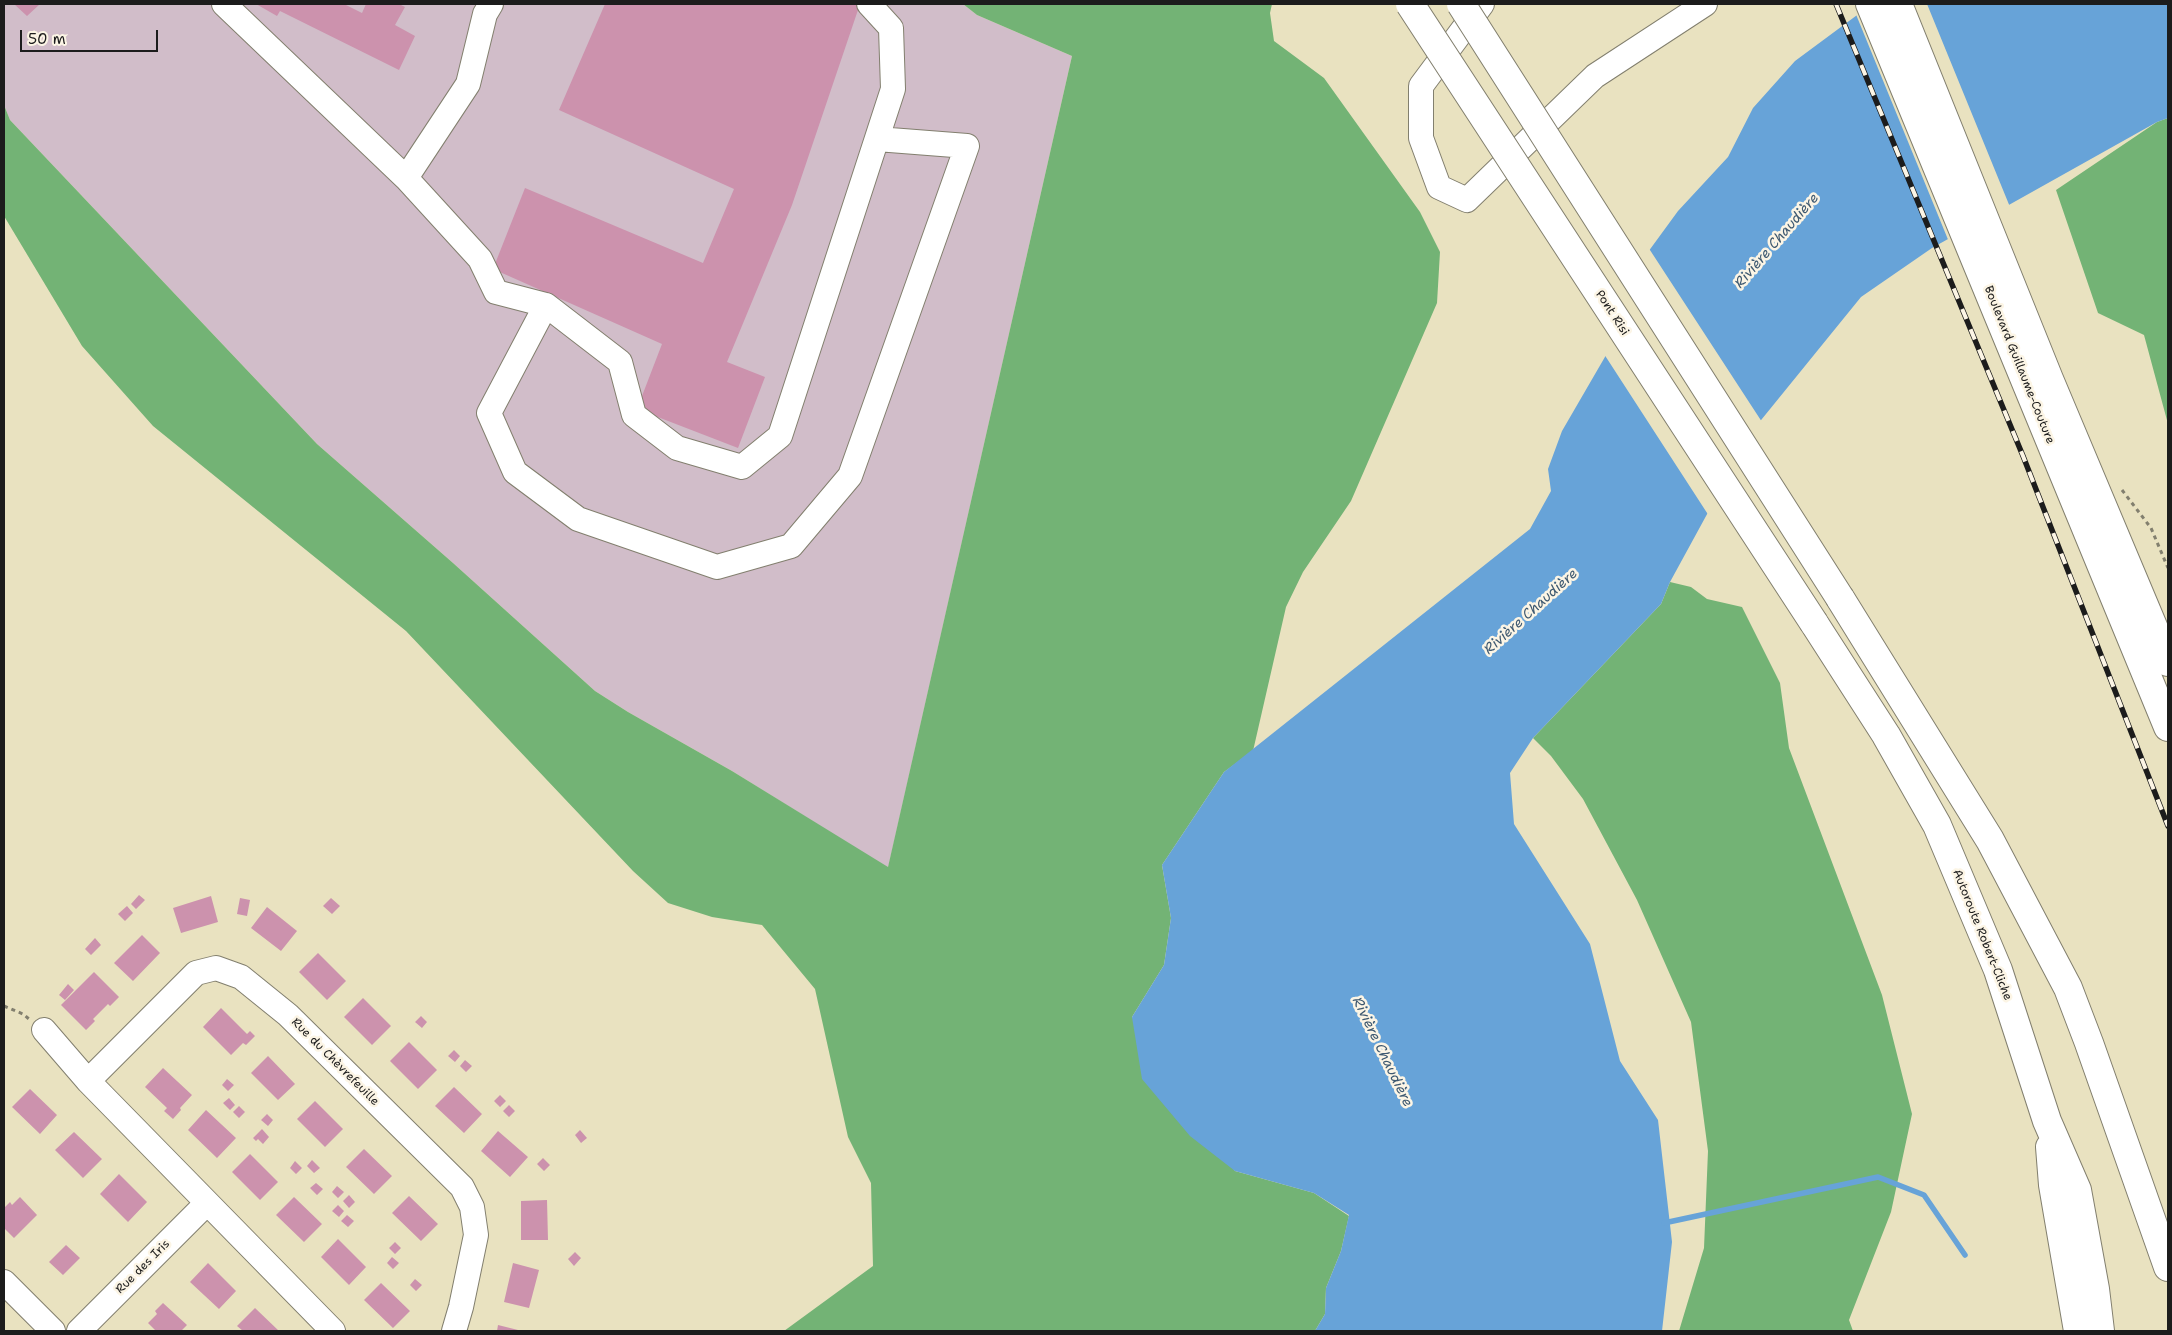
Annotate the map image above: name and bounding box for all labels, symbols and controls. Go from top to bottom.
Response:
scale bar [22,20,160,52]
text: 50 m [28,29,66,49]
water label: Rivière Chaudière [1731,190,1823,292]
street label: Boulevard Guillaume-Couture [1981,284,2057,446]
street label: Pont Risi [1592,288,1632,338]
water label: Rivière Chaudière [1481,566,1581,658]
street label: Autoroute Robert-Cliche [1949,867,2015,1003]
water label: Rivière Chaudière [1348,994,1416,1110]
street label: Rue du Chèvrefeuille [288,1015,382,1109]
street label: Rue des Iris [113,1237,173,1297]

